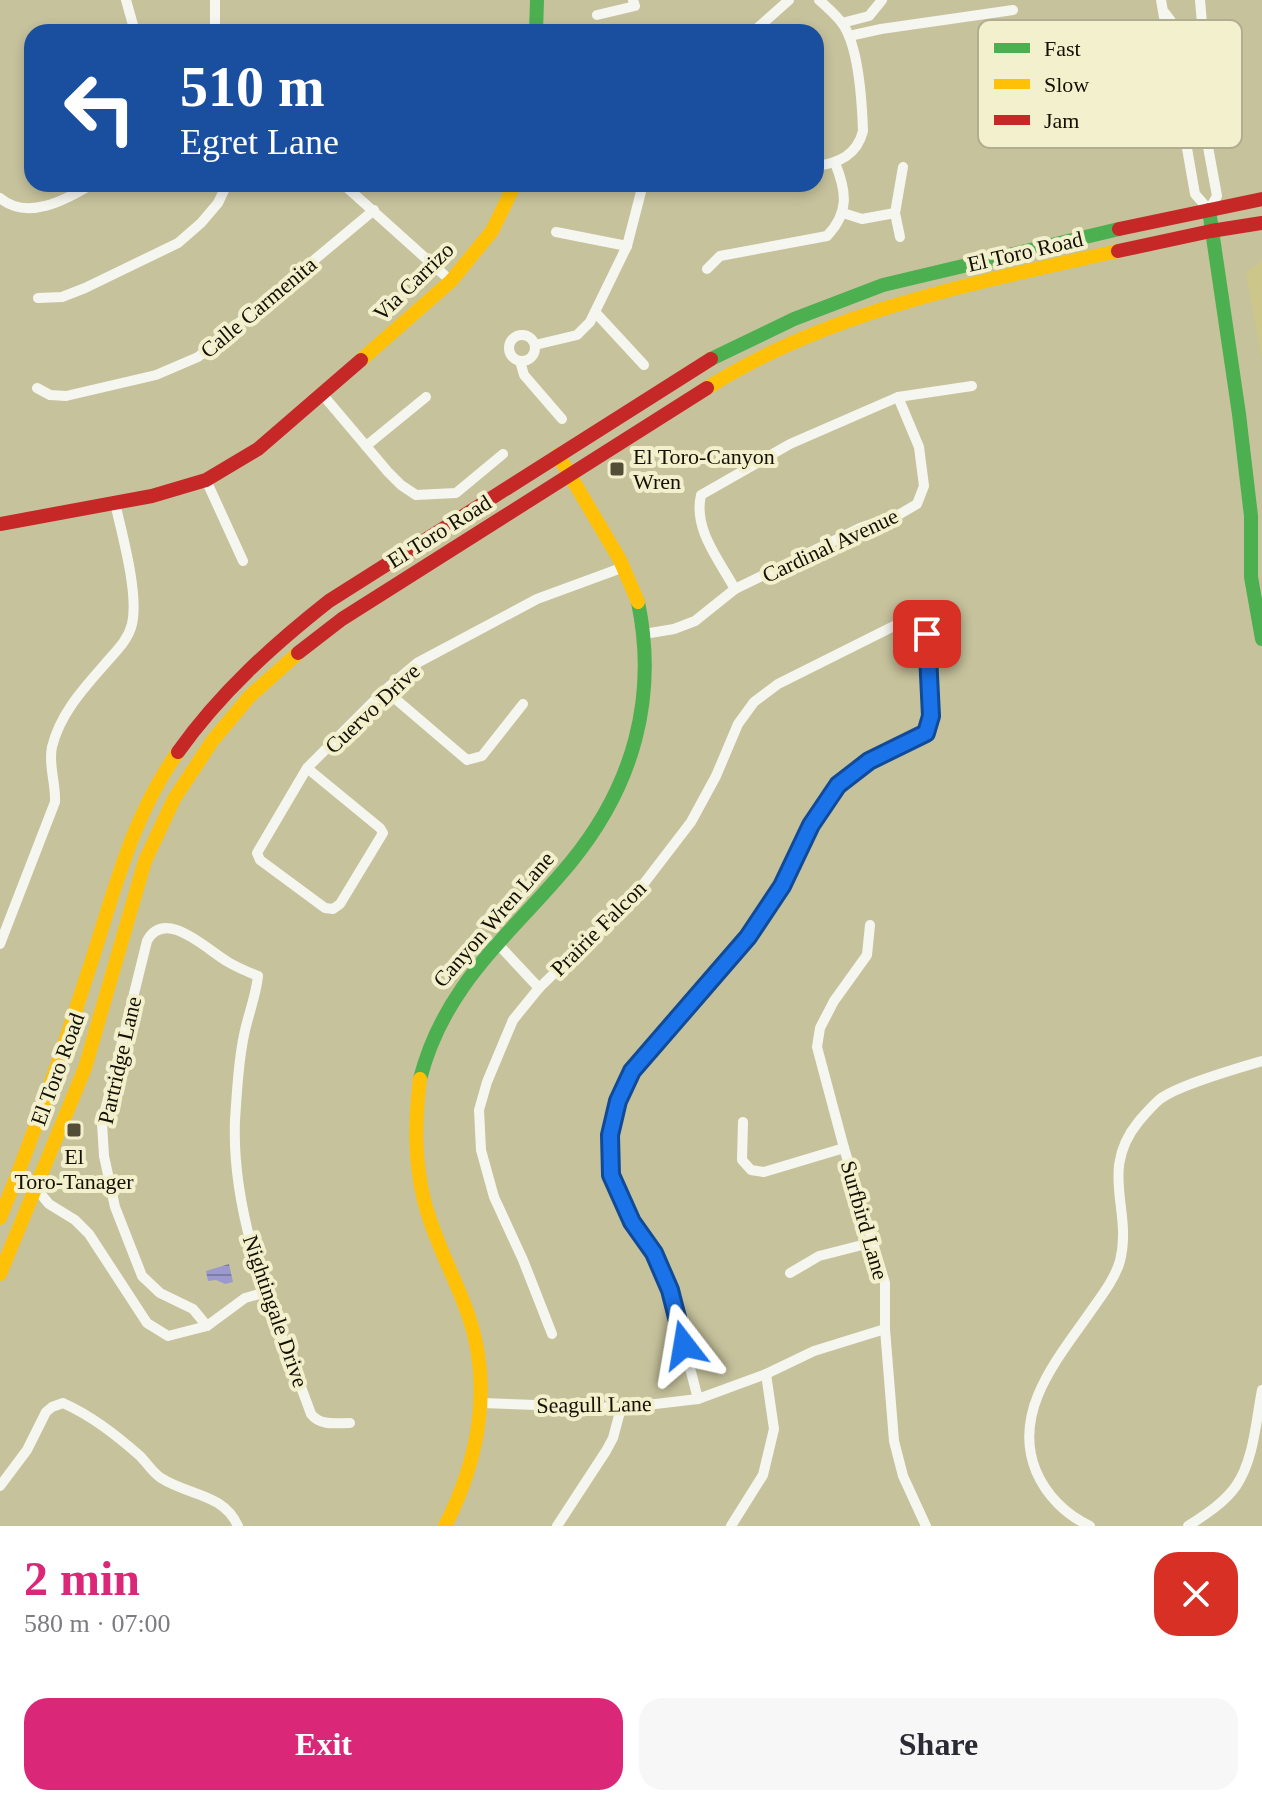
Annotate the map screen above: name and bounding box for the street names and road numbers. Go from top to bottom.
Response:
street label: El Toro Road [965,226,1085,277]
street label: Via Carrizo [368,237,459,326]
street label: Calle Carmenita [195,252,322,363]
street label: El Toro Road [383,490,496,573]
street label: Cardinal Avenue [758,503,902,588]
street label: Cuervo Drive [320,658,425,759]
street label: Canyon Wren Lane [428,847,559,992]
street label: Prairie Falcon [546,876,651,981]
street label: Partridge Lane [93,994,146,1126]
street label: El Toro Road [26,1010,89,1129]
street label: Surfbird Lane [836,1158,893,1283]
street label: Nightingale Drive [238,1232,313,1391]
street label: Seagull Lane [536,1391,652,1418]

